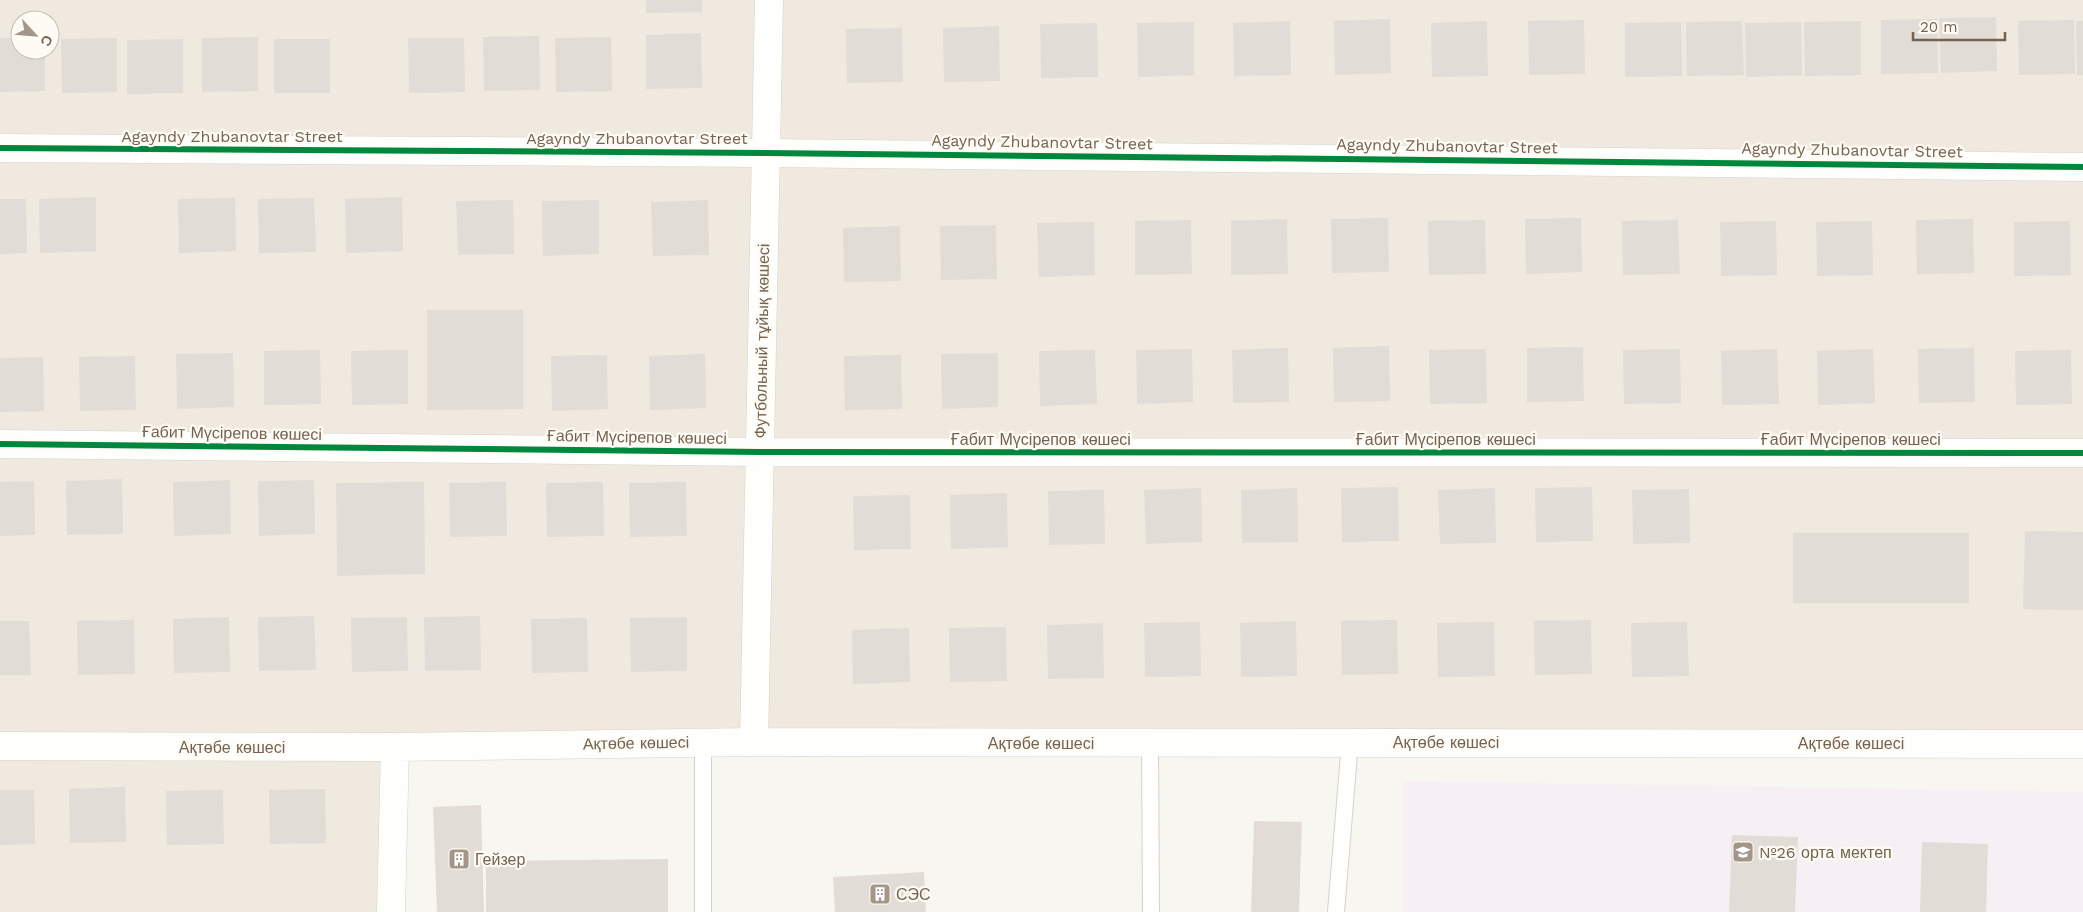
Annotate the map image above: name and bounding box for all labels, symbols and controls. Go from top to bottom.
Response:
north arrow [10,10,60,60]
scale bar [1913,10,2006,42]
text: 20 m [1920,18,1958,36]
text: С [37,33,56,49]
street label: Agayndy Zhubanovtar Street [121,127,343,146]
street label: Agayndy Zhubanovtar Street [526,129,748,148]
street label: Agayndy Zhubanovtar Street [931,131,1153,153]
street label: Agayndy Zhubanovtar Street [1336,135,1558,157]
street label: Agayndy Zhubanovtar Street [1741,139,1963,161]
street label: Футбольный тұйық көшесі [751,243,773,439]
street label: Ғабит Мүсірепов көшесі [141,422,322,444]
street label: Ғабит Мүсірепов көшесі [546,426,727,448]
street label: Ғабит Мүсірепов көшесі [950,430,1131,449]
street label: Ғабит Мүсірепов көшесі [1355,430,1536,449]
street label: Ғабит Мүсірепов көшесі [1760,430,1941,449]
street label: Ақтөбе көшесі [583,733,689,753]
street label: Ақтөбе көшесі [1393,733,1499,752]
street label: Ақтөбе көшесі [988,734,1094,753]
street label: Ақтөбе көшесі [1798,734,1904,753]
street label: Ақтөбе көшесі [179,738,285,757]
school or university icon: №26 орта мектеп [1731,840,1755,864]
place label: №26 орта мектеп [1759,843,1892,862]
building icon: Гейзер [447,847,471,871]
place label: Гейзер [475,850,525,869]
building icon: СЭС [868,882,892,906]
place label: СЭС [896,885,930,904]

